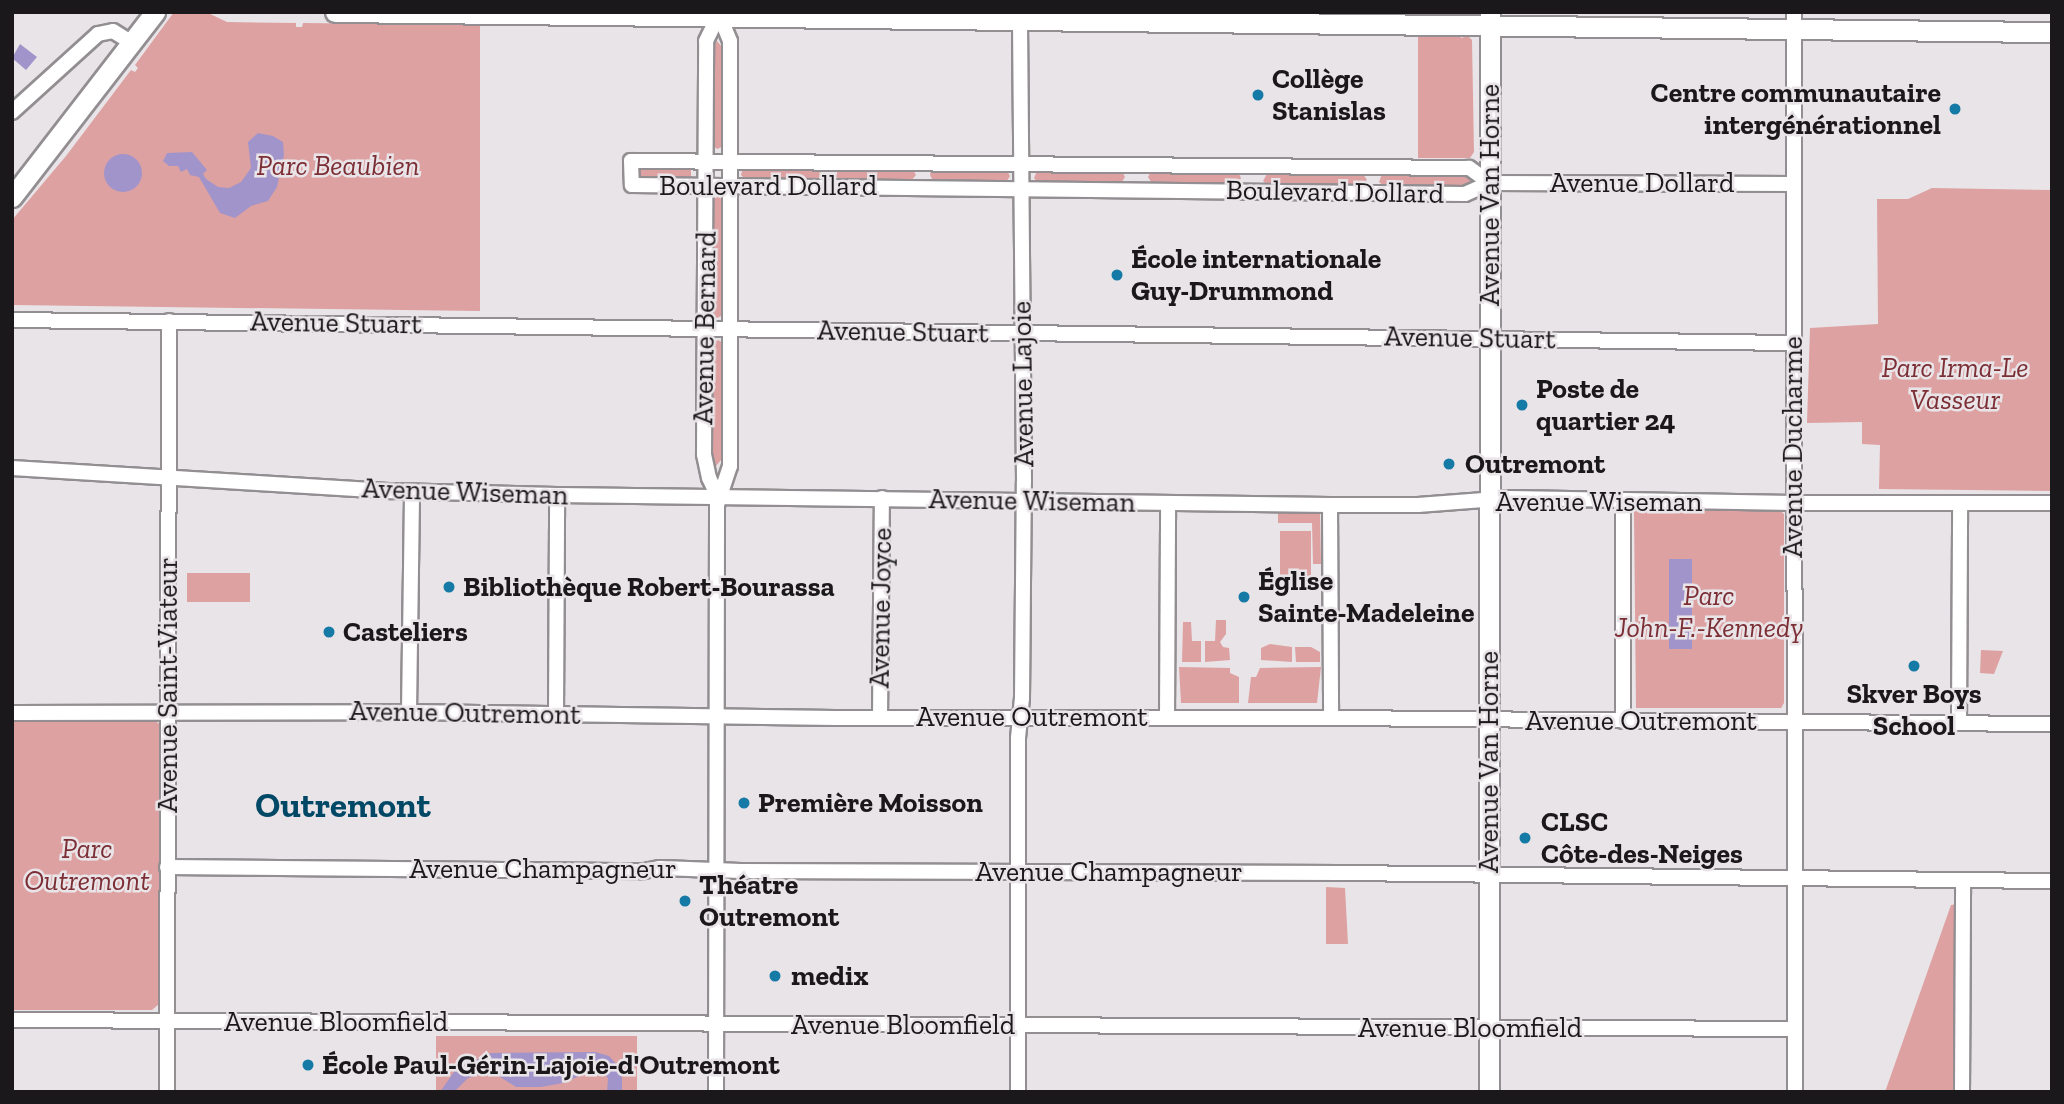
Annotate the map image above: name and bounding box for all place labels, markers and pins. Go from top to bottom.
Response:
place label: Collège Stanislas [1272,62,1386,128]
place label: Centre communautaire intergénérationnel [1651,76,1941,142]
marker: Collège Stanislas [1250,87,1266,103]
marker: Centre communautaire intergénérationnel [1947,101,1963,117]
place label: École internationale Guy-Drummond [1131,242,1381,308]
marker: École internationale Guy-Drummond [1109,267,1125,283]
place label: Poste de quartier 24 [1536,372,1676,438]
marker: Poste de quartier 24 [1514,397,1530,413]
place label: Outremont [1465,447,1605,481]
marker: Outremont [1439,454,1459,474]
place label: Église Sainte-Madeleine [1258,564,1474,630]
place label: Bibliothèque Robert-Bourassa [463,570,835,604]
marker: Bibliothèque Robert-Bourassa [441,579,457,595]
marker: Église Sainte-Madeleine [1236,589,1252,605]
place label: Casteliers [343,615,468,649]
marker: Casteliers [321,624,337,640]
marker: Skver Boys School [1906,658,1922,674]
place label: Skver Boys School [1846,677,1982,743]
place label: Première Moisson [758,786,983,820]
marker: Première Moisson [736,795,752,811]
place label: CLSC Côte-des-Neiges [1541,805,1743,871]
marker: CLSC Côte-des-Neiges [1515,828,1535,848]
place label: Théatre Outremont [699,868,839,934]
marker: Théatre Outremont [677,893,693,909]
place label: medix [791,959,868,993]
marker: medix [765,966,785,986]
place label: École Paul-Gérin-Lajoie-d'Outremont [322,1048,780,1082]
marker: École Paul-Gérin-Lajoie-d'Outremont [300,1057,316,1073]

